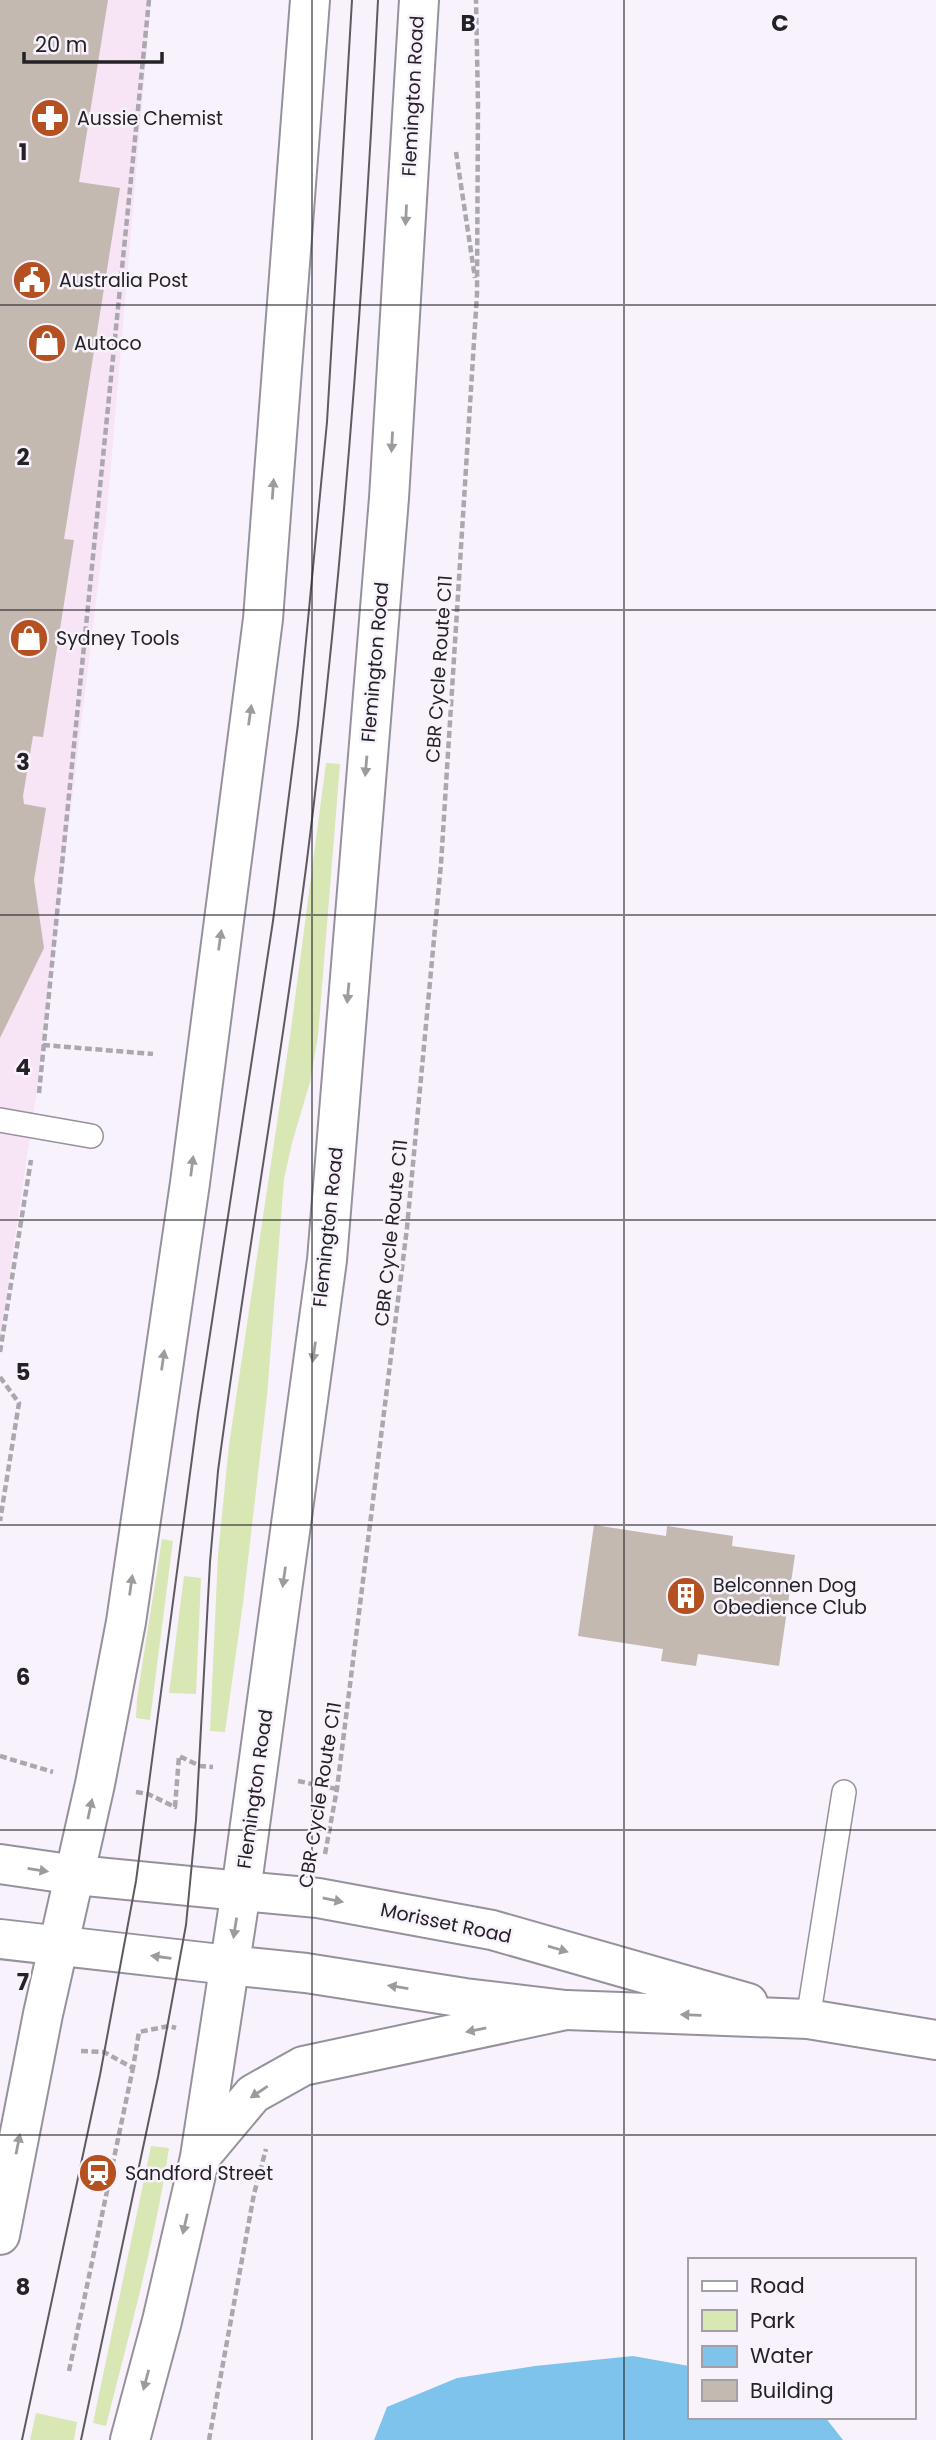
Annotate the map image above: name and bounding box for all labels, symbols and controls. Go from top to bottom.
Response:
text: B [460,7,476,39]
text: C [771,7,789,39]
street label: Flemington Road [395,15,431,177]
scale bar [24,21,163,65]
text: 20 m [35,30,88,59]
pharmacy icon: Aussie Chemist [29,97,71,139]
place label: Aussie Chemist [77,105,223,132]
text: 1 [19,136,27,168]
one-way arrow [400,204,411,226]
public building icon: Australia Post [11,259,53,301]
place label: Australia Post [59,267,188,294]
shop icon: Autoco [26,322,68,364]
place label: Autoco [74,330,142,357]
one-way arrow [386,431,397,453]
text: 2 [16,441,30,473]
one-way arrow [268,477,279,499]
street label: CBR Cycle Route C11 [419,574,459,764]
street label: Flemington Road [355,581,395,743]
shop icon: Sydney Tools [8,617,50,659]
place label: Sydney Tools [56,625,180,652]
one-way arrow [245,704,256,726]
text: 3 [16,746,30,778]
one-way arrow [360,756,371,778]
one-way arrow [215,929,226,951]
one-way arrow [342,982,353,1004]
text: 4 [15,1051,31,1083]
street label: CBR Cycle Route C11 [368,1138,414,1328]
street label: Flemington Road [306,1146,350,1308]
one-way arrow [187,1155,198,1177]
one-way arrow [309,1341,320,1363]
one-way arrow [158,1349,169,1371]
text: 5 [16,1356,30,1388]
one-way arrow [278,1566,289,1588]
place label: Belconnen Dog Obedience Club [713,1572,867,1621]
one-way arrow [126,1574,137,1596]
building icon: Belconnen Dog Obedience Club [665,1575,707,1617]
text: 6 [16,1661,30,1693]
street label: CBR Cycle Route C11 [292,1700,348,1890]
street label: Flemington Road [230,1707,280,1871]
one-way arrow [85,1798,96,1820]
one-way arrow [27,1864,49,1875]
one-way arrow [322,1895,344,1906]
street label: Morisset Road [378,1896,514,1950]
one-way arrow [229,1917,240,1939]
one-way arrow [548,1944,569,1954]
one-way arrow [150,1951,172,1962]
text: 7 [17,1966,29,1998]
one-way arrow [387,1981,409,1992]
one-way arrow [679,2009,701,2020]
one-way arrow [465,2024,487,2035]
one-way arrow [250,2085,268,2099]
one-way arrow [12,2133,23,2155]
station icon: Sandford Street [77,2152,119,2194]
place label: Sandford Street [125,2160,273,2187]
one-way arrow [179,2213,190,2235]
legend [688,2258,915,2419]
text: 8 [16,2271,30,2303]
text: Road [750,2271,805,2300]
text: Park [750,2306,795,2335]
text: Water [750,2341,813,2370]
one-way arrow [140,2369,151,2391]
text: Building [750,2376,834,2405]

